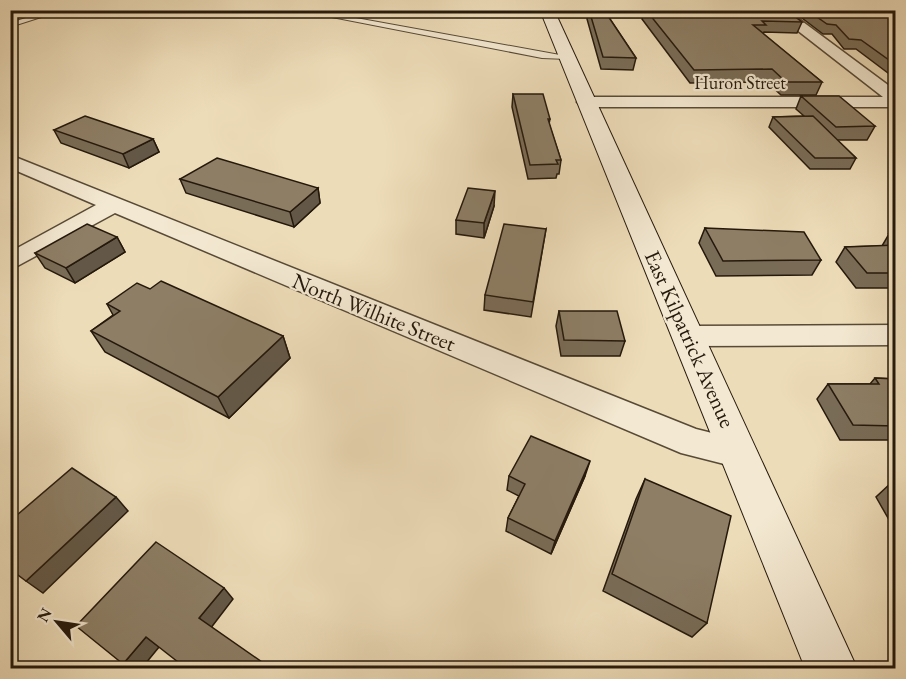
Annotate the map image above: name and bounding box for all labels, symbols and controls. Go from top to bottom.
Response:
street label: Huron Street [694,71,786,94]
street label: East Kilpatrick Avenue [638,246,742,432]
street label: North Wilhite Street [288,266,460,358]
north arrow [27,592,87,652]
text: N [32,604,57,626]

